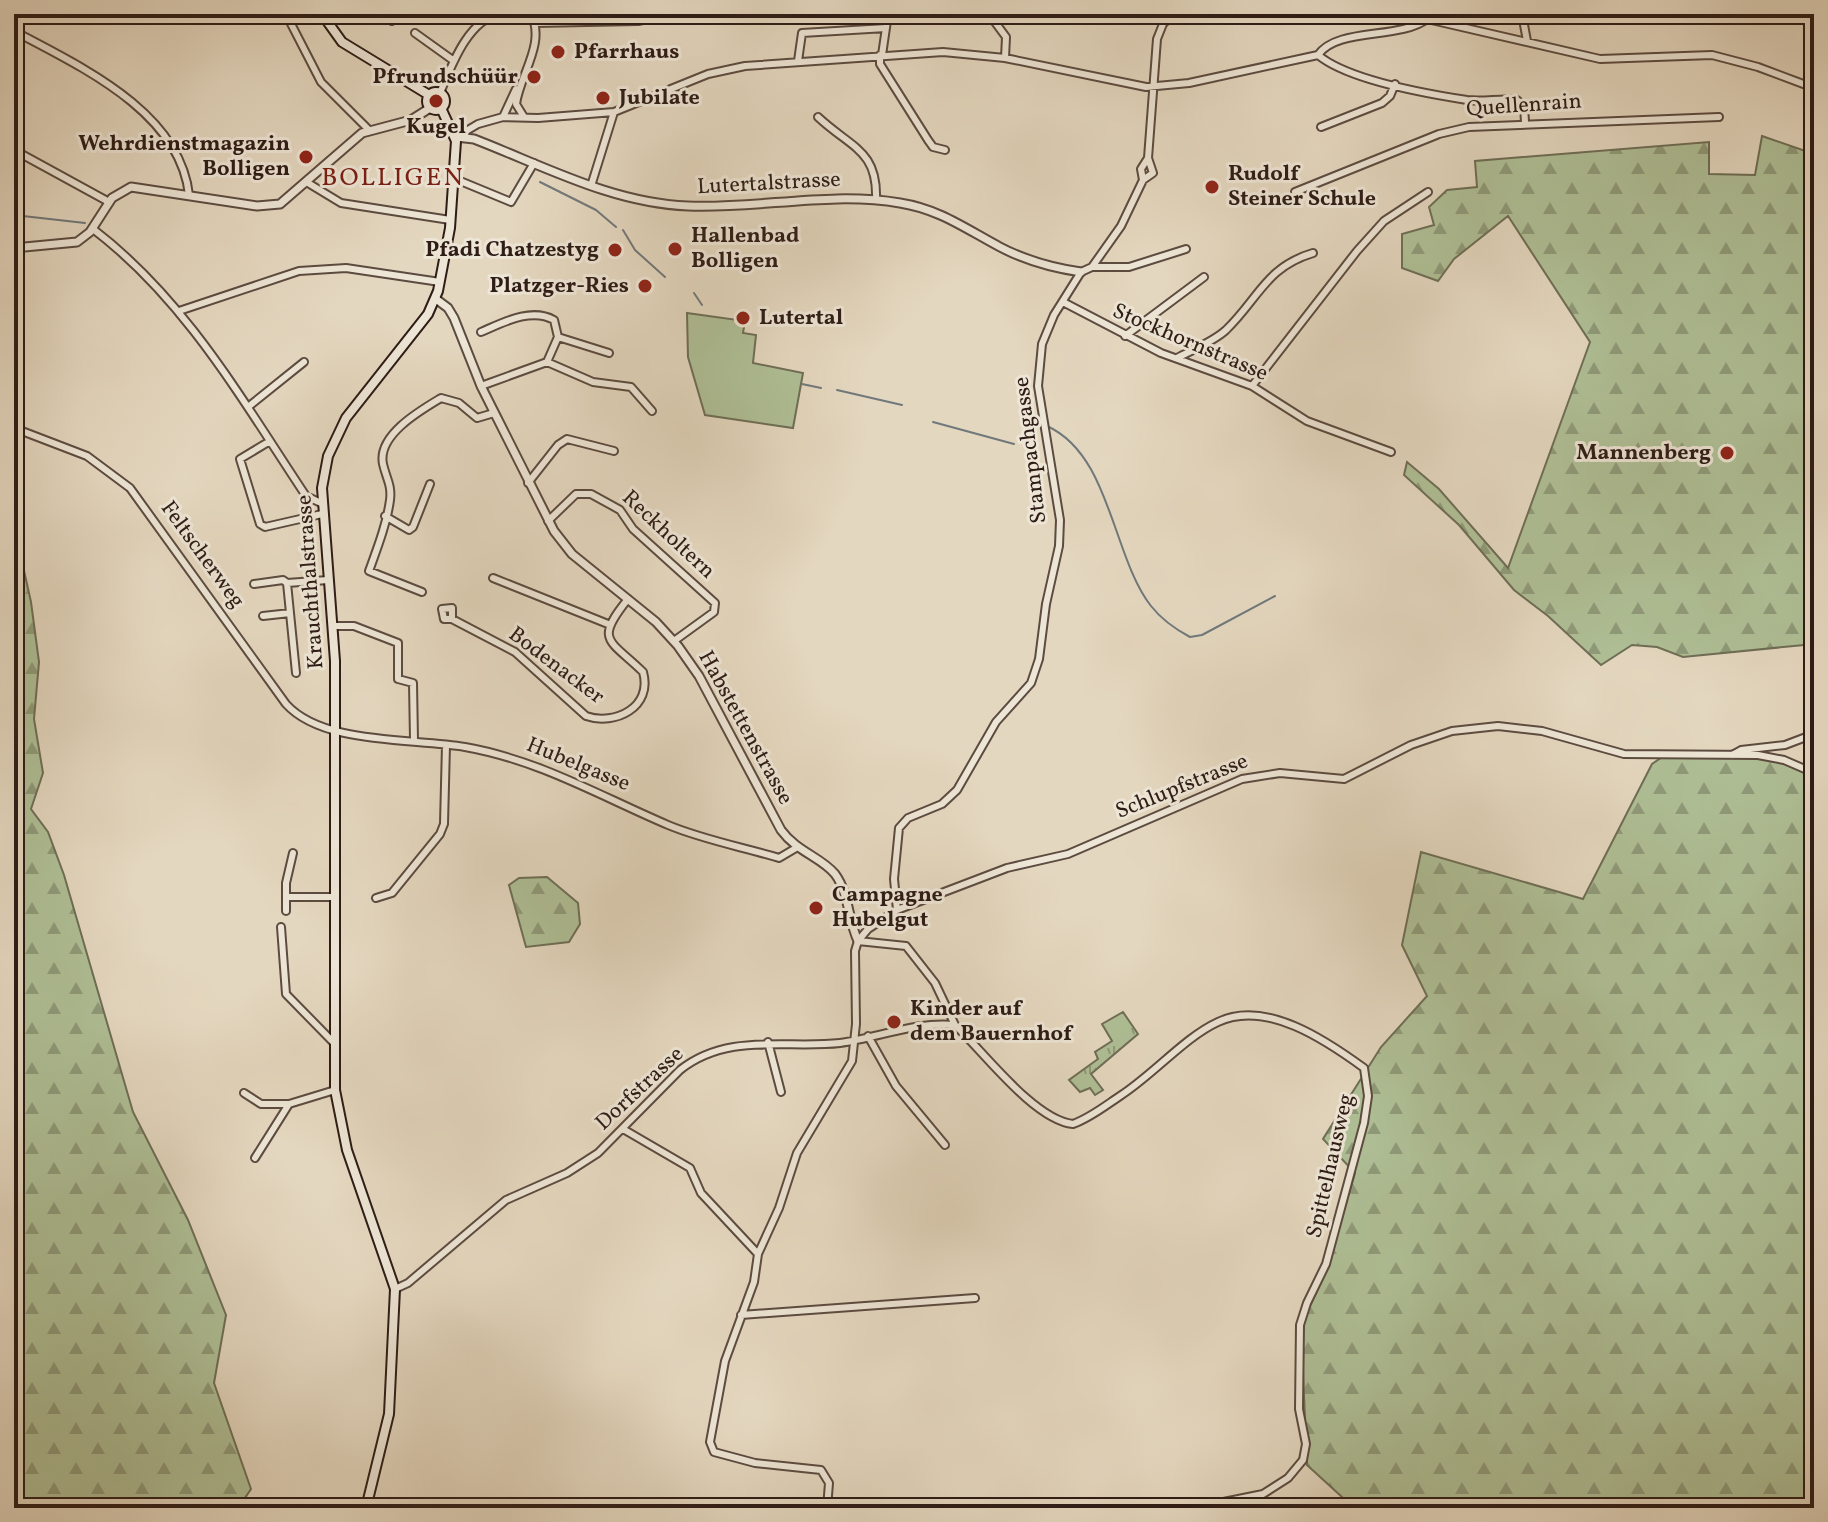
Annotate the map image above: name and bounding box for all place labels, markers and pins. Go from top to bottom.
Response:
place label: Pfarrhaus [574,37,679,68]
marker: Pfarrhaus [549,43,567,61]
place label: Pfrundschüür [372,62,519,93]
marker: Pfrundschüür [525,68,543,86]
place label: Jubilate [618,83,700,114]
marker: Jubilate [594,89,612,107]
marker: Kugel [427,92,445,110]
place label: Kugel [406,112,466,143]
place label: Wehrdienstmagazin Bolligen [78,129,290,185]
marker: Wehrdienstmagazin Bolligen [297,148,315,166]
place label: Rudolf Steiner Schule [1228,159,1376,215]
marker: Rudolf Steiner Schule [1203,178,1221,196]
place label: Hallenbad Bolligen [691,221,799,277]
place label: Pfadi Chatzestyg [425,235,599,266]
marker: Hallenbad Bolligen [666,240,684,258]
marker: Pfadi Chatzestyg [606,241,624,259]
place label: Platzger-Ries [490,271,629,302]
marker: Platzger-Ries [636,277,654,295]
place label: Lutertal [759,303,843,334]
marker: Lutertal [734,309,752,327]
place label: Mannenberg [1576,438,1711,469]
marker: Mannenberg [1718,444,1736,462]
place label: Campagne Hubelgut [832,880,943,936]
marker: Campagne Hubelgut [807,899,825,917]
place label: Kinder auf dem Bauernhof [910,994,1074,1050]
marker: Kinder auf dem Bauernhof [885,1013,903,1031]

